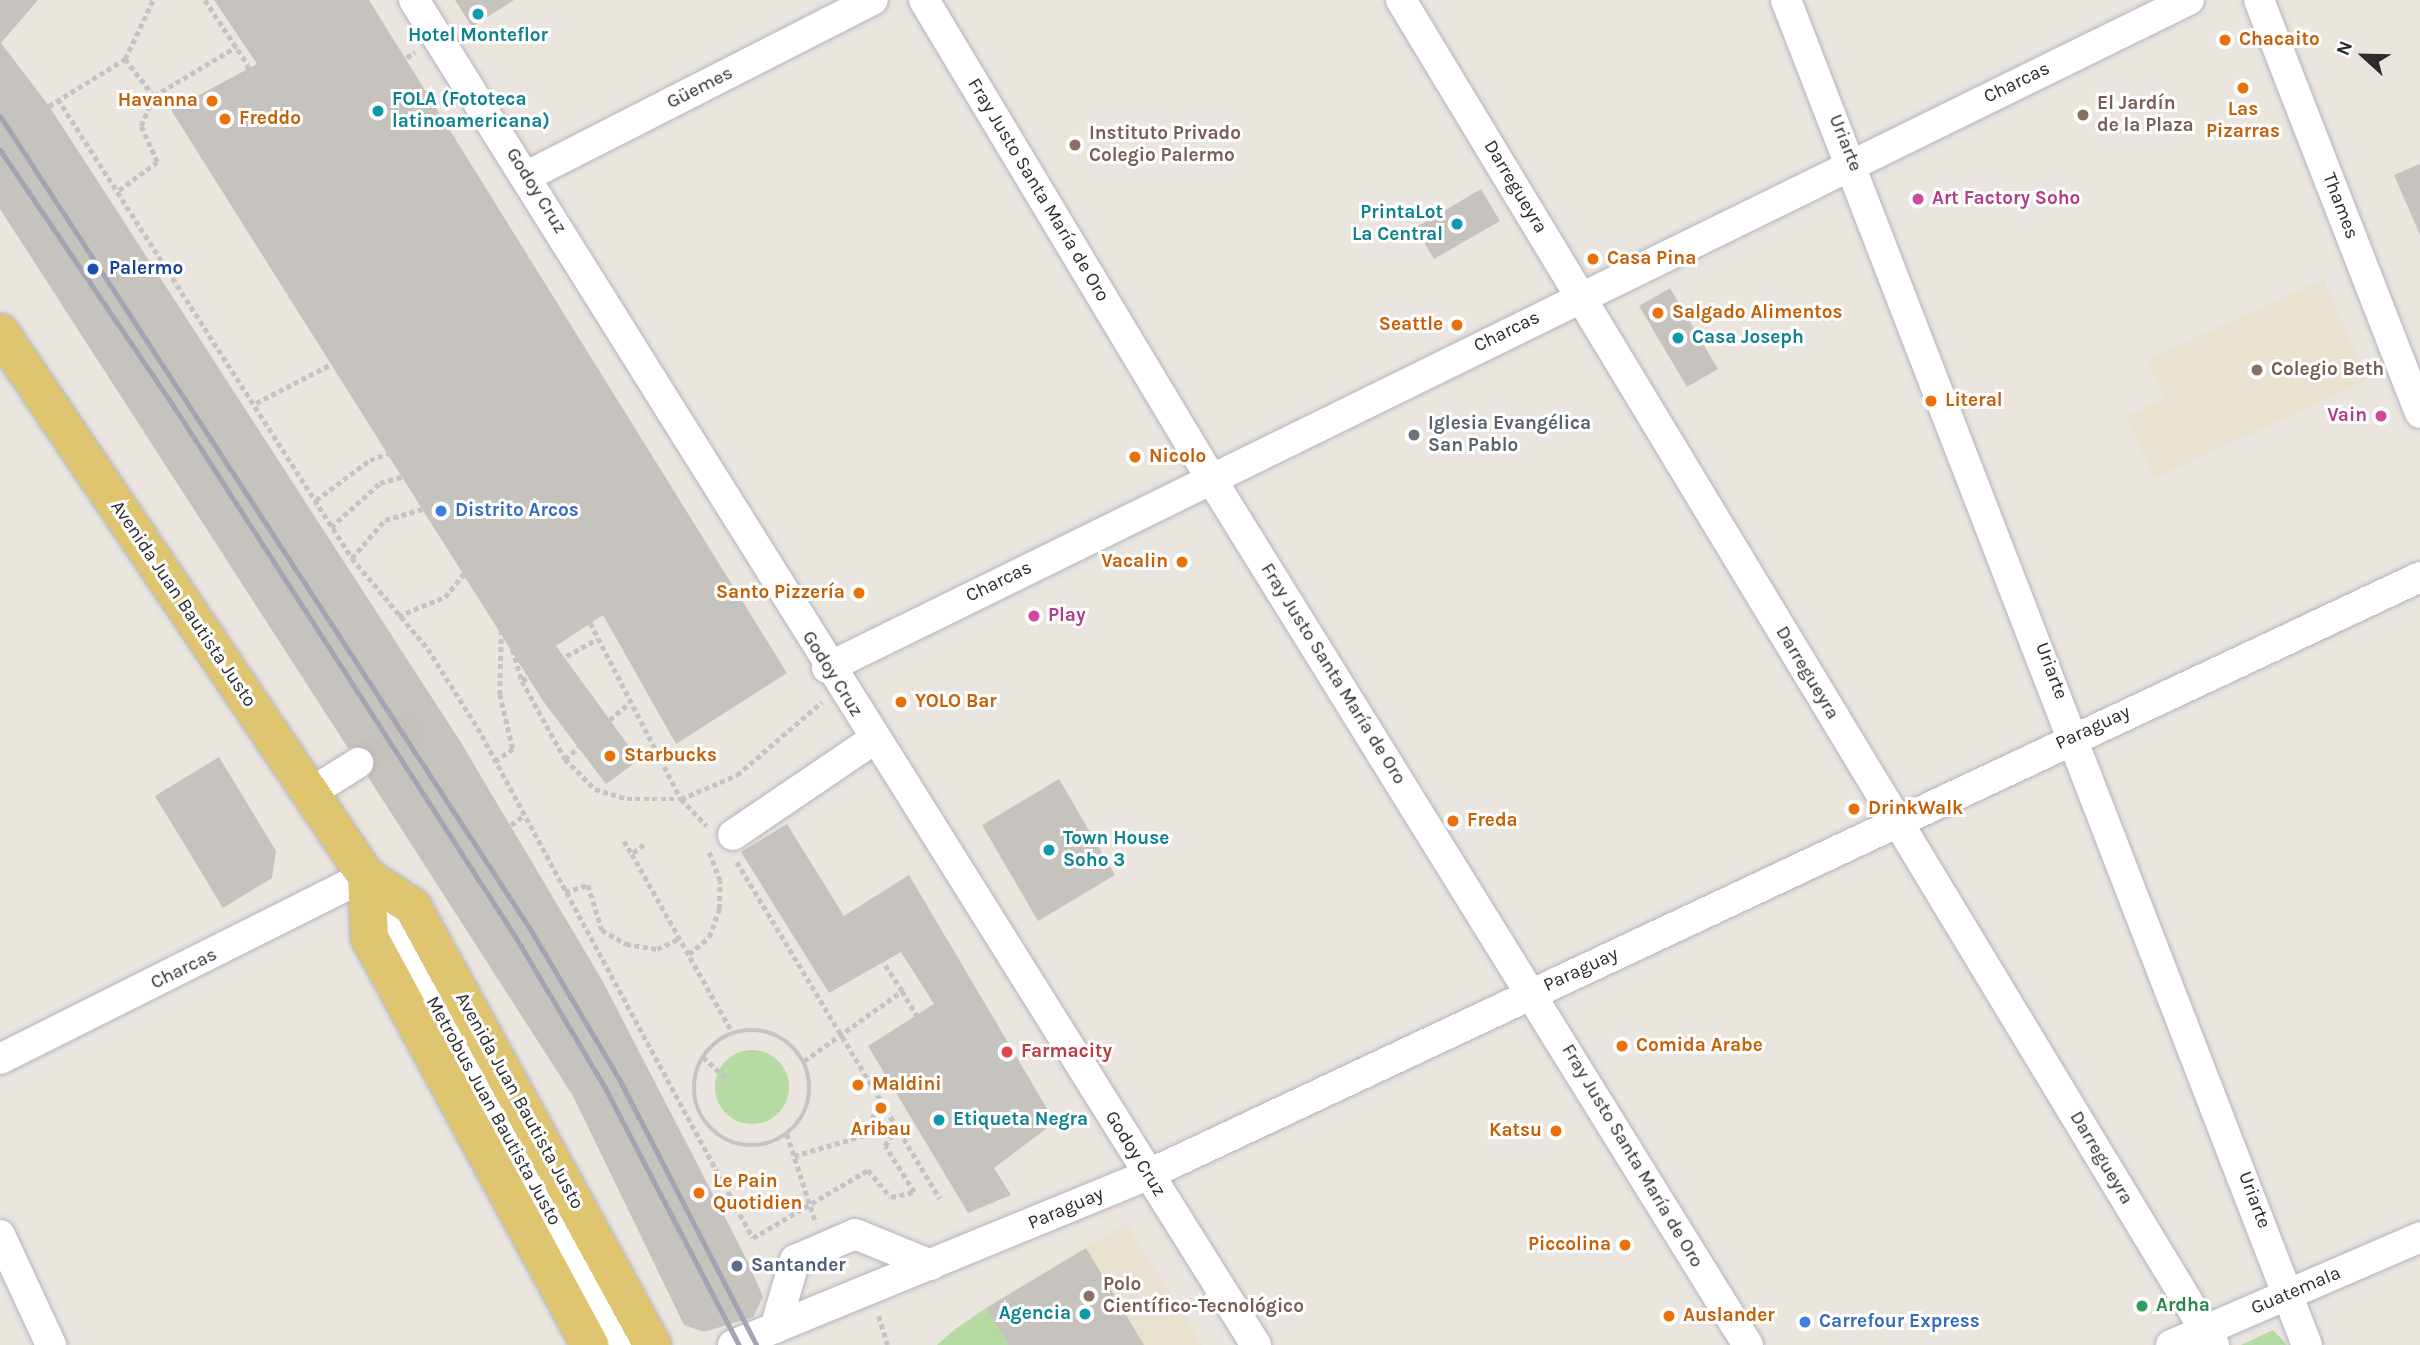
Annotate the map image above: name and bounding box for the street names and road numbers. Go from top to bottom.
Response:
street label: Charcas [1980,57,2054,109]
street label: Güemes [663,62,737,114]
street label: Fray Justo Santa María de Oro [962,74,1114,306]
street label: Uriarte [1823,111,1867,175]
street label: Darregueyra [1478,136,1552,238]
street label: Godoy Cruz [501,144,571,238]
street label: Thames [2317,170,2363,242]
street label: Charcas [1470,306,1544,358]
street label: Avenida Juan Bautista Justo [105,496,261,712]
street label: Charcas [962,556,1036,608]
street label: Fray Justo Santa María de Oro [1255,559,1411,789]
street label: Darregueyra [1770,622,1844,724]
street label: Godoy Cruz [797,627,867,721]
street label: Uriarte [2030,639,2072,703]
street label: Paraguay [2052,701,2134,755]
street label: Charcas [147,943,221,995]
street label: Paraguay [1540,943,1622,997]
street label: Avenida Juan Bautista Justo [450,989,588,1213]
street label: Metrobus Juan Bautista Justo [420,992,566,1230]
street label: Fray Justo Santa María de Oro [1556,1040,1708,1272]
street label: Godoy Cruz [1100,1107,1170,1201]
street label: Darregueyra [2064,1107,2138,1209]
street label: Uriarte [2233,1168,2275,1232]
street label: Paraguay [1025,1183,1107,1235]
street label: Guatemala [2248,1262,2344,1320]

